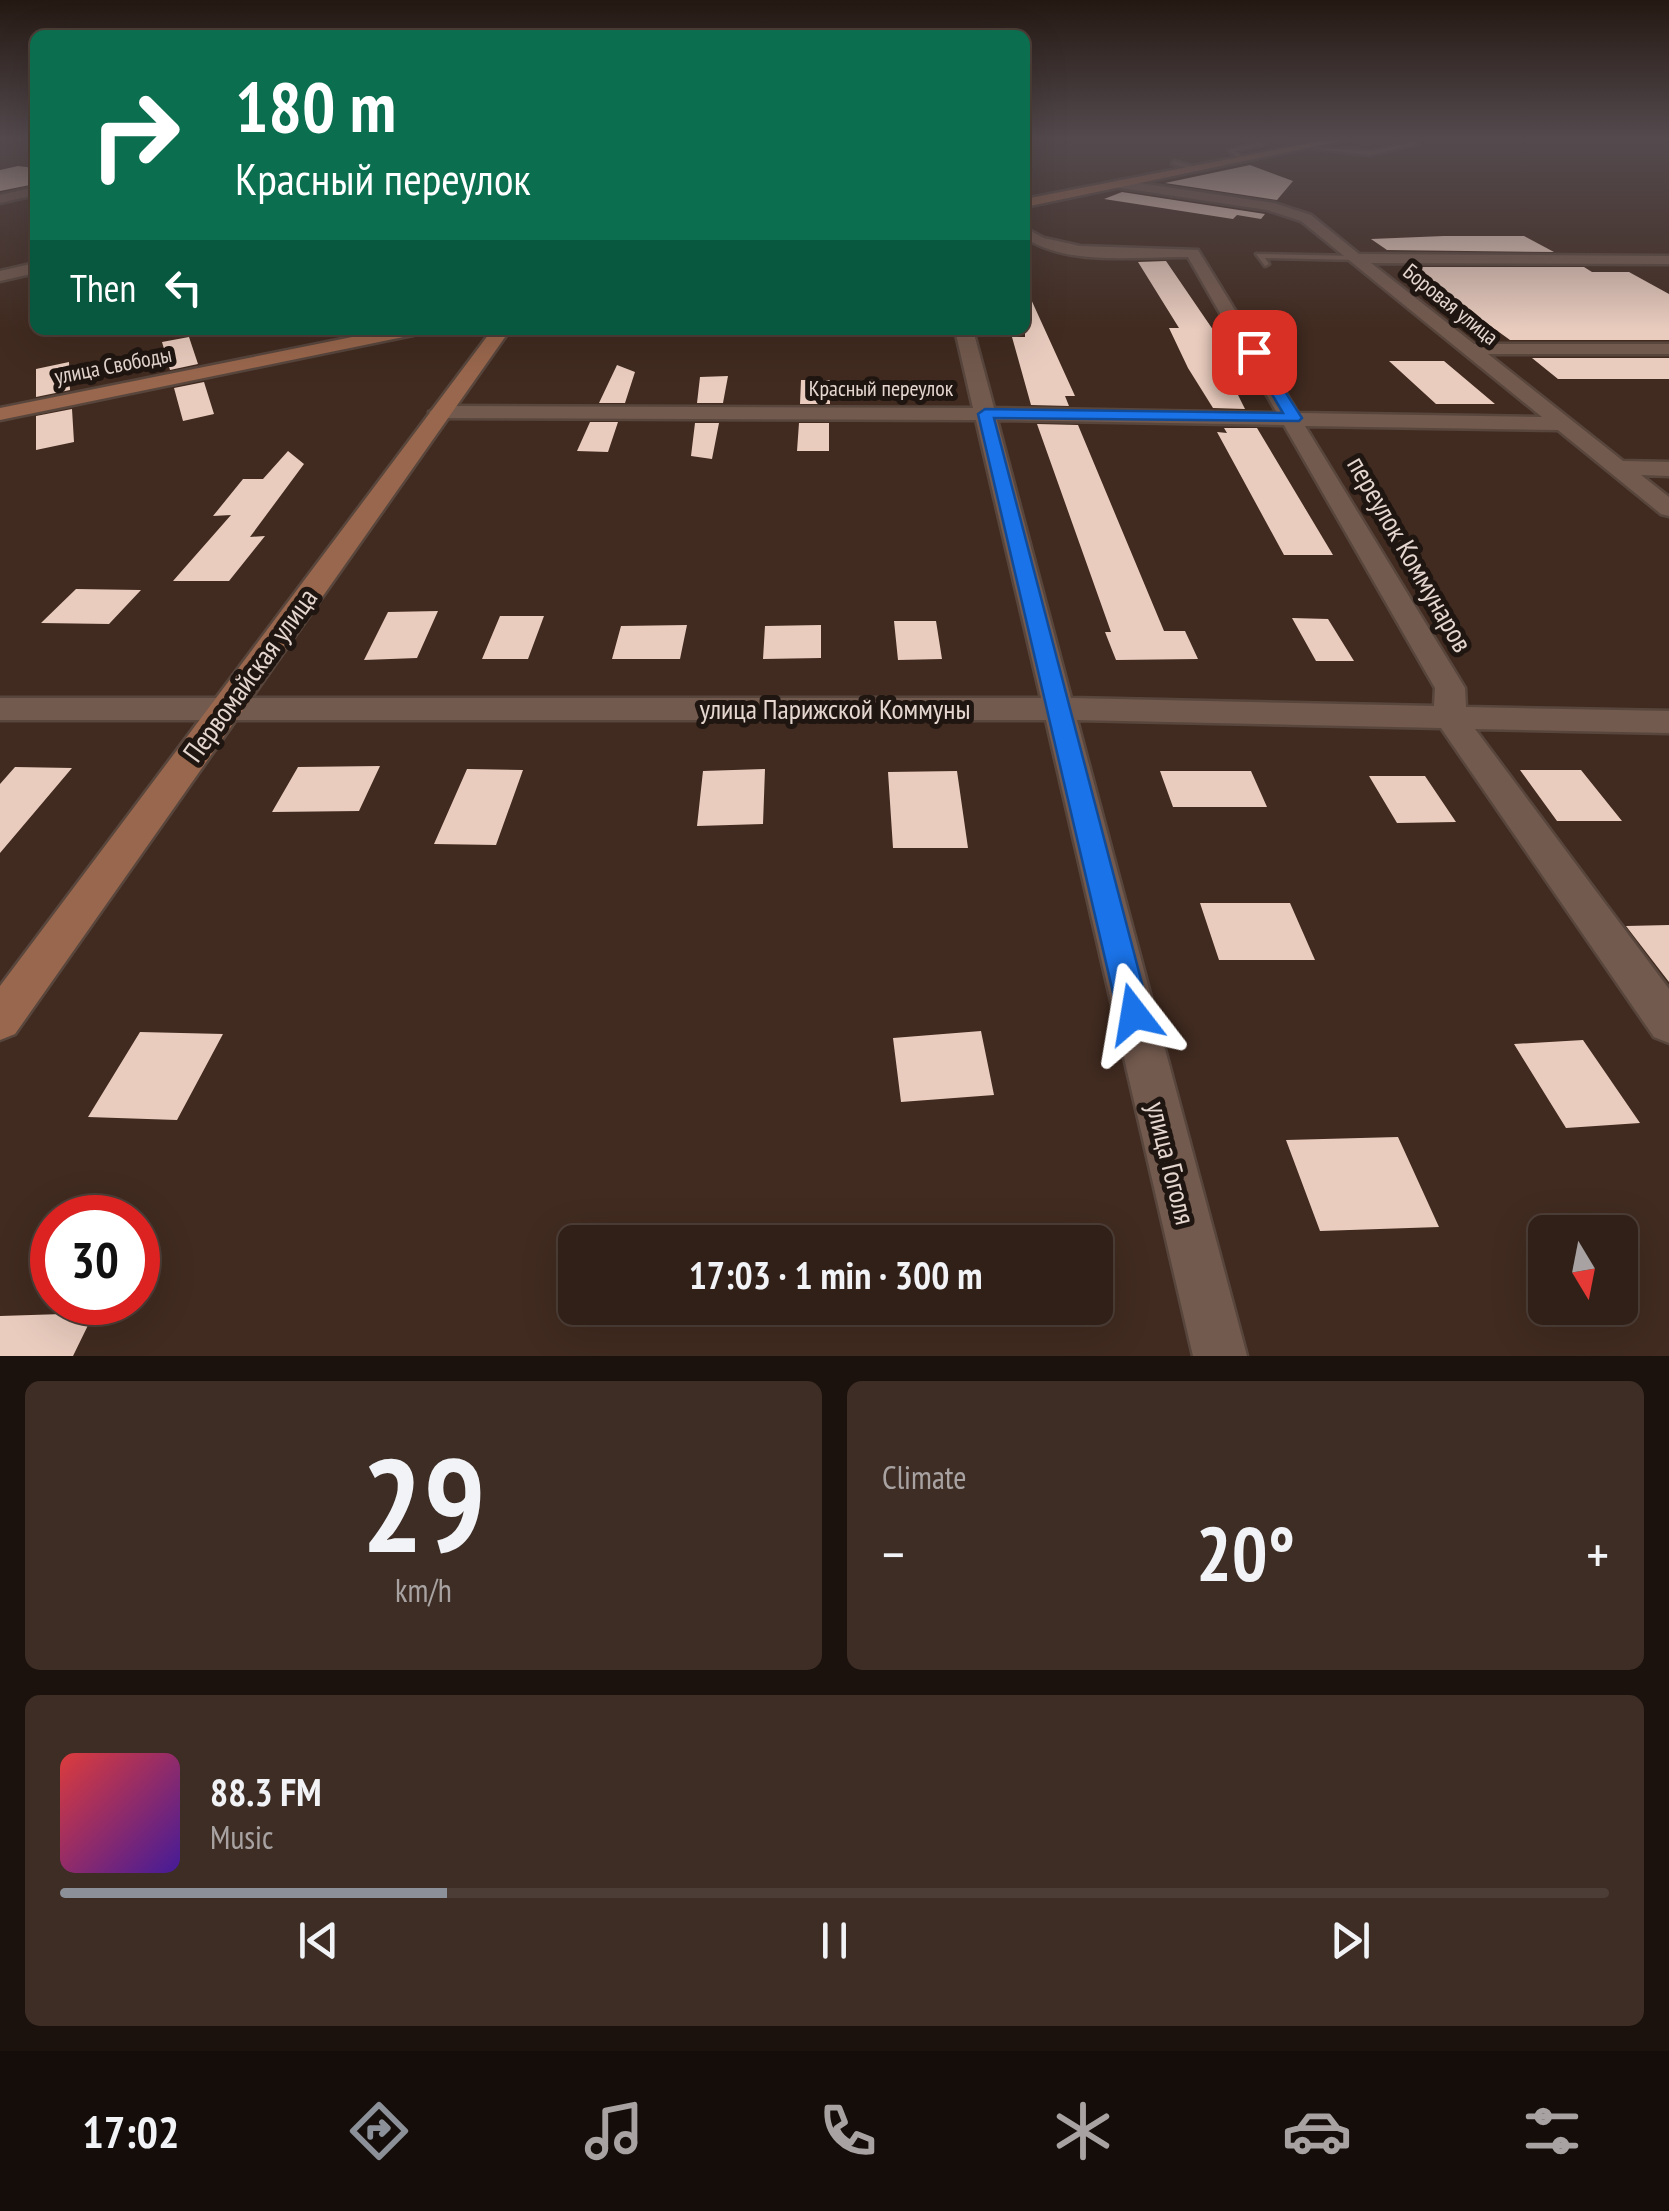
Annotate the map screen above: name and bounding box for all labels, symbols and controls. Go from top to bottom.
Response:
text: 180 m [235,61,396,151]
icon: right [70,70,200,200]
text: Красный переулок [235,149,531,207]
street label: Боровая улица [1398,257,1504,351]
icon: left [156,260,211,315]
text: Then [70,263,136,312]
pin [1212,310,1297,395]
icon: arrive [1227,325,1282,380]
street label: улица Свободы [52,340,174,390]
street label: Красный переулок [809,374,954,402]
street label: переулок Коммунаров [1339,449,1482,659]
street label: Первомайская улица [174,580,325,769]
street label: улица Парижской Коммуны [699,690,971,727]
position arrow [1082,962,1186,1066]
street label: улица Гоголя [1138,1098,1205,1228]
speed limit sign: 30 [30,1195,160,1325]
north arrow [1528,1215,1638,1325]
map controls [1528,1215,1638,1325]
text: 17:03 · 1 min · 300 m [689,1250,982,1299]
text: 29 [361,1420,486,1588]
text: Climate [882,1456,966,1498]
text: 20° [1196,1505,1295,1602]
text: − [882,1518,905,1589]
text: + [1586,1518,1609,1589]
text: km/h [395,1569,452,1611]
text: 88.3 FM [210,1767,322,1816]
text: Music [210,1816,273,1858]
icon: previous [291,1913,346,1968]
icon: pause [807,1913,862,1968]
icon: next [1323,1913,1378,1968]
icon: directions [344,2096,414,2166]
icon: music [579,2096,649,2166]
icon: phone [813,2096,883,2166]
icon: climate [1048,2096,1118,2166]
icon: car [1282,2096,1352,2166]
icon: filters [1517,2096,1587,2166]
text: 17:02 [82,2102,180,2160]

